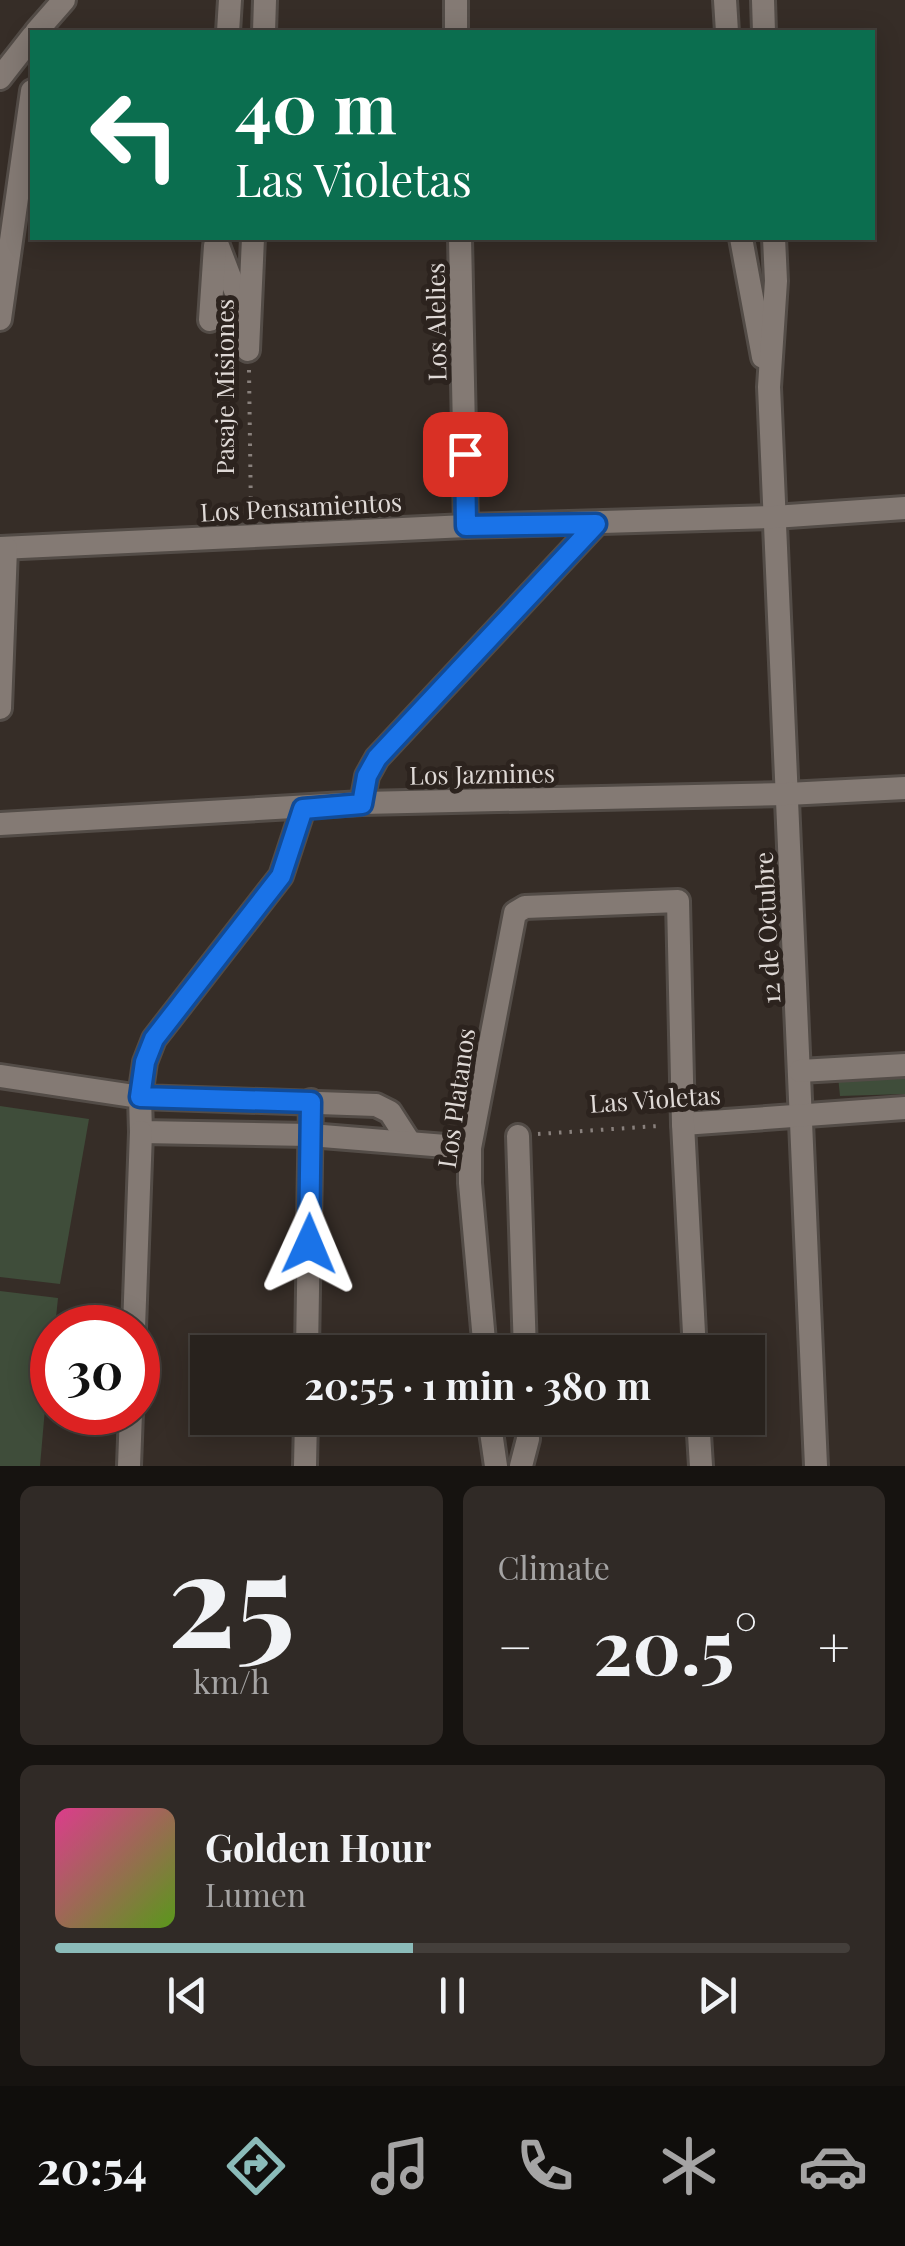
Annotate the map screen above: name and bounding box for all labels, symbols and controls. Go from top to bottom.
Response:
text: 40 m [235,58,397,152]
icon: left [70,70,200,200]
text: Las Violetas [235,148,472,208]
street label: Los Alelies [417,262,453,382]
street label: Pasaje Misiones [207,299,240,475]
pin [423,412,508,497]
icon: arrive [438,427,493,482]
street label: Los Pensamientos [199,484,403,528]
street label: Los Jazmines [409,755,555,791]
street label: 12 de Octubre [746,851,786,1005]
street label: Los Platanos [429,1026,481,1170]
street label: Las Violetas [588,1077,722,1119]
position arrow [257,1192,361,1296]
speed limit sign: 30 [30,1305,160,1435]
text: 20:55 · 1 min · 380 m [304,1359,651,1410]
text: 25 [167,1507,295,1681]
text: Climate [498,1545,610,1588]
text: 20.5° [593,1594,758,1694]
text: − [498,1608,533,1682]
text: + [818,1608,850,1682]
text: km/h [193,1659,270,1702]
text: Golden Hour [205,1821,431,1872]
text: Lumen [205,1872,306,1915]
icon: previous [160,1968,215,2023]
icon: pause [425,1968,480,2023]
icon: next [690,1968,745,2023]
icon: directions [221,2131,291,2201]
icon: music [365,2131,435,2201]
icon: phone [510,2131,580,2201]
icon: climate [654,2131,724,2201]
icon: car [798,2131,868,2201]
text: 20:54 [37,2136,147,2196]

